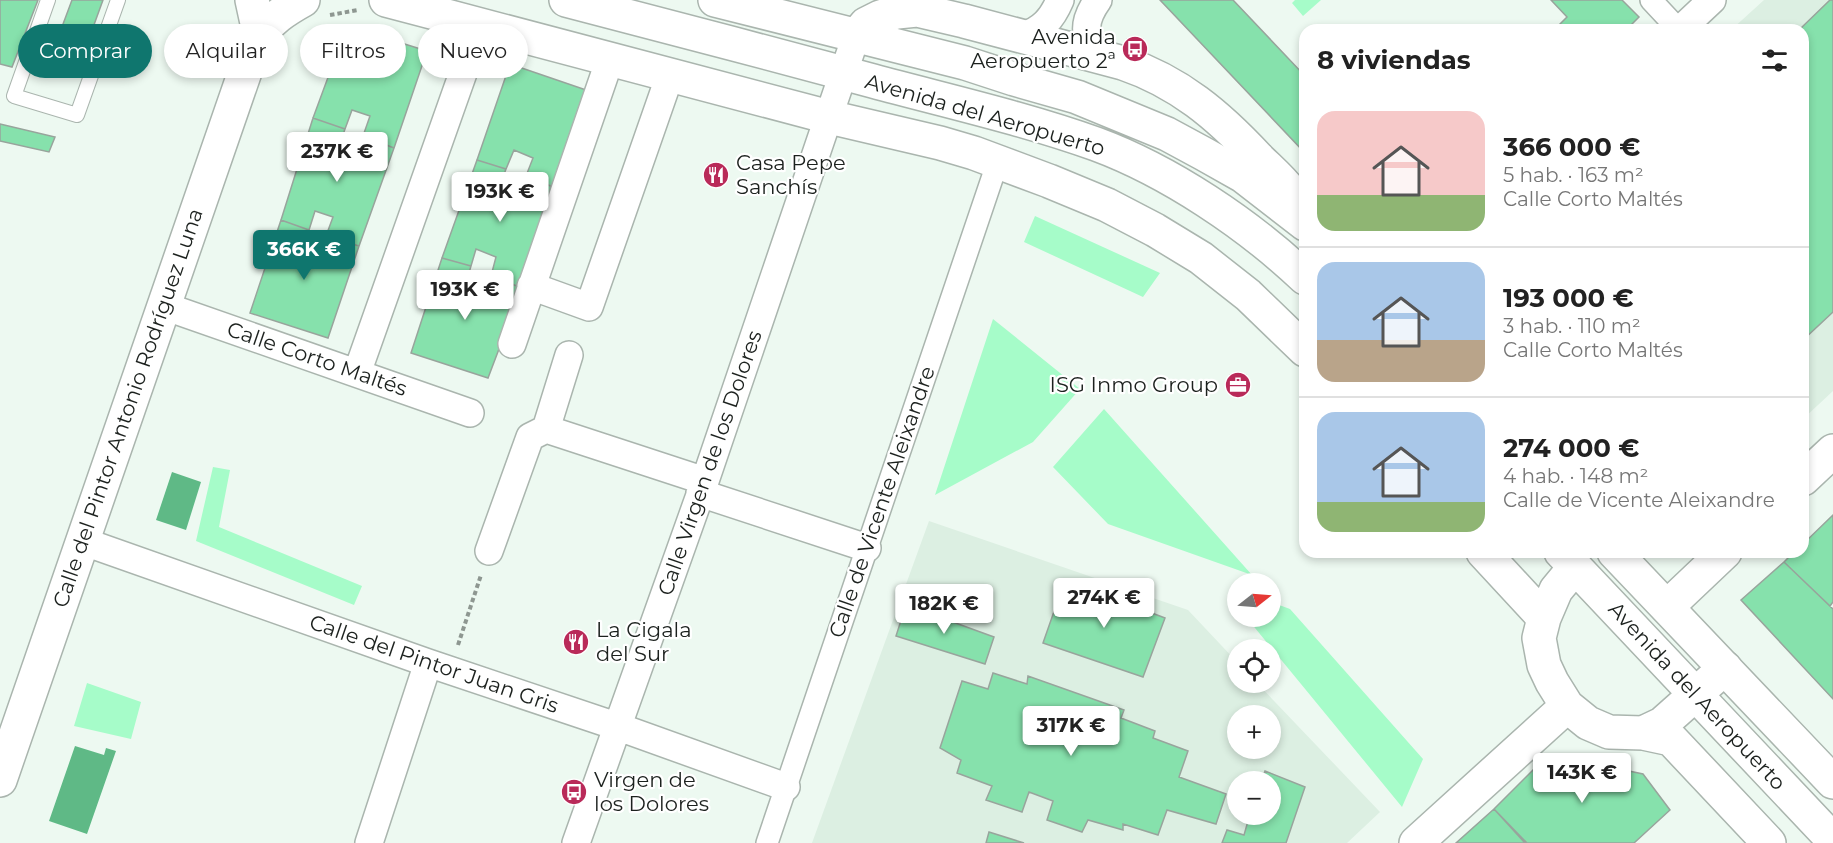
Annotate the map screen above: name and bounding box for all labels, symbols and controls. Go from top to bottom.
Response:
chip: Comprar [18,24,152,78]
chip: Alquilar [164,24,288,78]
chip: Filtros [300,24,406,78]
chip: Nuevo [418,24,528,78]
place label: Avenida Aeropuerto 2ª [970,24,1116,73]
bus stop icon: Avenida Aeropuerto 2ª [1120,34,1150,64]
text: 8 viviendas [1317,44,1471,76]
icon: filters [1758,44,1791,77]
street label: Avenida del Aeropuerto [862,68,1108,161]
text: 366 000 € [1503,131,1640,163]
pin: 237K € [288,132,386,183]
icon: home [1365,135,1437,207]
text: 237K € [301,139,373,163]
place label: Casa Pepe Sanchís [736,150,846,199]
restaurant icon: Casa Pepe Sanchís [701,160,731,190]
text: 5 hab. · 163 m² [1503,163,1644,187]
pin: 193K € [451,172,549,223]
text: 193K € [466,179,534,203]
text: Calle Corto Maltés [1503,187,1683,211]
street label: Calle del Pintor Antonio Rodríguez Luna [47,205,208,611]
pin: 366K € [255,230,353,281]
text: 366K € [267,237,341,261]
pin: 193K € [416,270,514,321]
text: 193K € [431,277,499,301]
text: 193 000 € [1503,282,1634,314]
icon: home [1365,286,1437,358]
text: 3 hab. · 110 m² [1503,314,1641,338]
street label: Calle Corto Maltés [224,316,410,401]
street label: Calle Virgen de los Dolores [652,327,767,599]
text: Calle Corto Maltés [1503,338,1683,362]
street label: Calle de Vicente Aleixandre [823,363,940,641]
office icon: ISG Inmo Group [1223,370,1253,400]
place label: ISG Inmo Group [1050,372,1218,397]
text: 274 000 € [1503,432,1639,464]
icon: home [1365,436,1437,508]
text: 4 hab. · 148 m² [1503,464,1648,488]
text: Calle de Vicente Aleixandre [1503,488,1775,512]
north arrow [1227,573,1281,627]
map controls [1227,573,1281,825]
pin: 274K € [1055,578,1153,629]
pin: 182K € [895,584,993,635]
text: 274K € [1067,585,1141,609]
text: 182K € [909,591,979,615]
street label: Avenida del Aeropuerto [1604,596,1791,795]
street label: Calle del Pintor Juan Gris [306,609,562,718]
place label: La Cigala del Sur [596,617,692,666]
restaurant icon: La Cigala del Sur [561,627,591,657]
button: locate [1227,639,1281,693]
button: + [1227,705,1281,759]
pin: 317K € [1022,706,1120,757]
text: 317K € [1037,713,1105,737]
pin: 143K € [1533,753,1631,804]
text: 143K € [1547,760,1617,784]
place label: Virgen de los Dolores [594,767,709,816]
button: − [1227,771,1281,825]
bus stop icon: Virgen de los Dolores [559,777,589,807]

